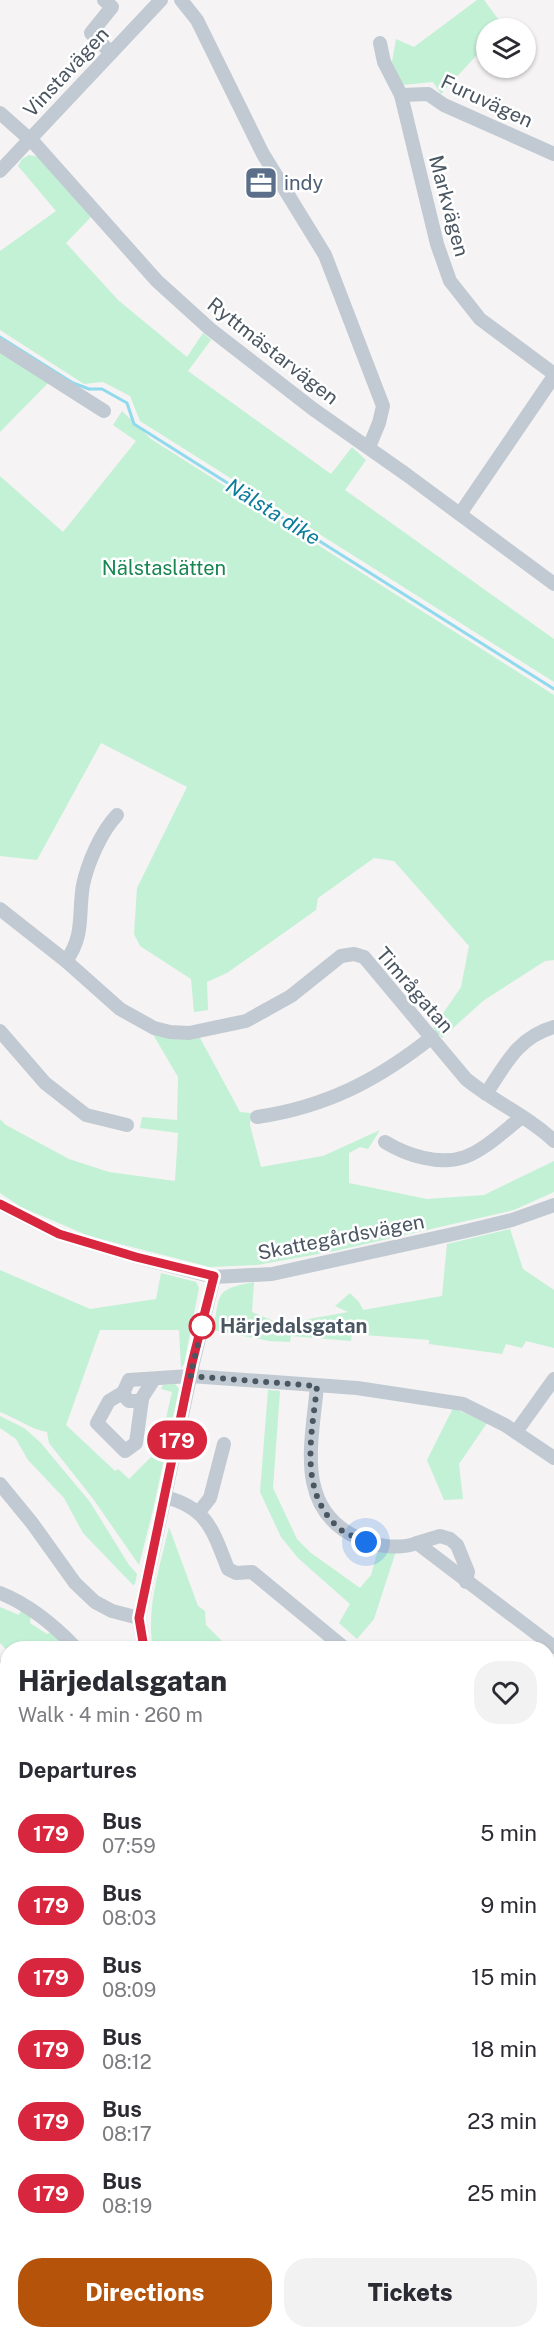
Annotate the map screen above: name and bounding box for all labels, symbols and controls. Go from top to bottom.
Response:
map controls [476,18,536,78]
button: layers [476,18,536,78]
street label: Vinstavägen [18,22,114,122]
street label: Furuvägen [437,69,537,133]
street label: Markvägen [424,153,474,259]
office icon: indy [243,165,279,201]
place label: indy [284,171,324,195]
street label: Ryttmästarvägen [203,292,343,410]
water label: Nälsta dike [222,473,325,550]
park label: Nälstaslätten [102,556,226,580]
street label: Timrågatan [371,942,459,1038]
street label: Skattegårdsvägen [256,1209,426,1265]
marker: Härjedalsgatan [189,1313,215,1339]
place label: Härjedalsgatan [220,1314,367,1338]
line badge: 179 [142,1420,212,1460]
text: 179 [159,1428,195,1453]
your location [351,1527,381,1557]
button: heart [474,1661,537,1724]
text: Härjedalsgatan [18,1664,227,1697]
text: Walk · 4 min · 260 m [18,1703,203,1727]
text: Departures [18,1757,137,1783]
text: Bus [102,1808,142,1834]
text: 5 min [480,1820,537,1846]
text: 179 [33,1821,69,1846]
text: 07:59 [102,1834,156,1858]
text: Bus [102,1880,142,1906]
text: 9 min [481,1892,537,1918]
text: 179 [33,1893,69,1918]
text: 08:03 [102,1906,156,1930]
text: Bus [102,1952,142,1978]
text: 15 min [471,1964,537,1990]
text: 179 [33,1965,69,1990]
text: 08:09 [102,1978,156,2002]
text: Bus [102,2024,142,2050]
text: 18 min [471,2036,537,2062]
text: 179 [33,2037,69,2062]
text: 08:12 [102,2050,152,2074]
text: Bus [102,2096,142,2122]
text: 23 min [467,2108,537,2134]
text: 179 [33,2109,69,2134]
text: 08:17 [102,2122,152,2146]
text: Bus [102,2168,142,2194]
text: 25 min [467,2180,537,2206]
text: 179 [33,2181,69,2206]
text: 08:19 [102,2194,152,2218]
button: Directions [18,2258,272,2327]
button: Tickets [284,2258,537,2327]

